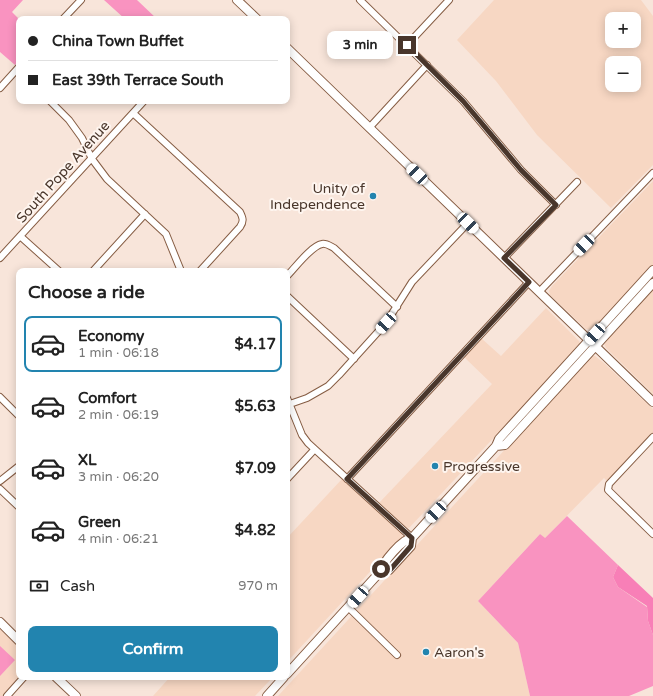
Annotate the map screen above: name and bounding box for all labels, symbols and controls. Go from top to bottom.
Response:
map controls [605,12,641,92]
button: + [605,12,641,48]
callout: 3 min [327,31,393,59]
text: China Town Buffet [52,32,184,50]
route end [398,36,416,54]
text: 3 min [343,37,377,53]
button: − [605,56,641,92]
text: East 39th Terrace South [52,71,224,89]
street label: South Pope Avenue [13,117,113,227]
car [404,161,430,187]
place label: Unity of Independence [270,180,366,213]
marker: Unity of Independence [368,191,378,201]
car [455,210,481,236]
car [571,232,597,258]
text: Choose a ride [28,281,145,303]
car [374,310,398,336]
car [583,321,607,347]
icon: car [30,326,66,362]
text: Economy [78,327,144,345]
text: $4.17 [235,335,276,353]
text: 1 min · 06:18 [78,345,159,361]
icon: car [30,388,66,424]
text: Comfort [78,389,137,407]
text: $5.63 [235,397,276,415]
text: 2 min · 06:19 [78,407,159,423]
icon: car [30,450,66,486]
text: XL [78,451,97,469]
place label: Progressive [443,458,520,475]
text: $7.09 [235,459,276,477]
marker: Progressive [430,461,440,471]
text: 3 min · 06:20 [78,469,159,485]
car [423,499,449,525]
icon: car [30,512,66,548]
text: Green [78,513,121,531]
text: $4.82 [235,521,276,539]
text: 4 min · 06:21 [78,531,159,547]
route start [372,560,390,578]
icon: cash [28,575,50,597]
text: Cash [60,577,95,595]
text: 970 m [238,578,278,594]
car [346,584,370,610]
button: Confirm [28,626,278,672]
place label: Aaron's [434,644,485,661]
marker: Aaron's [421,647,431,657]

